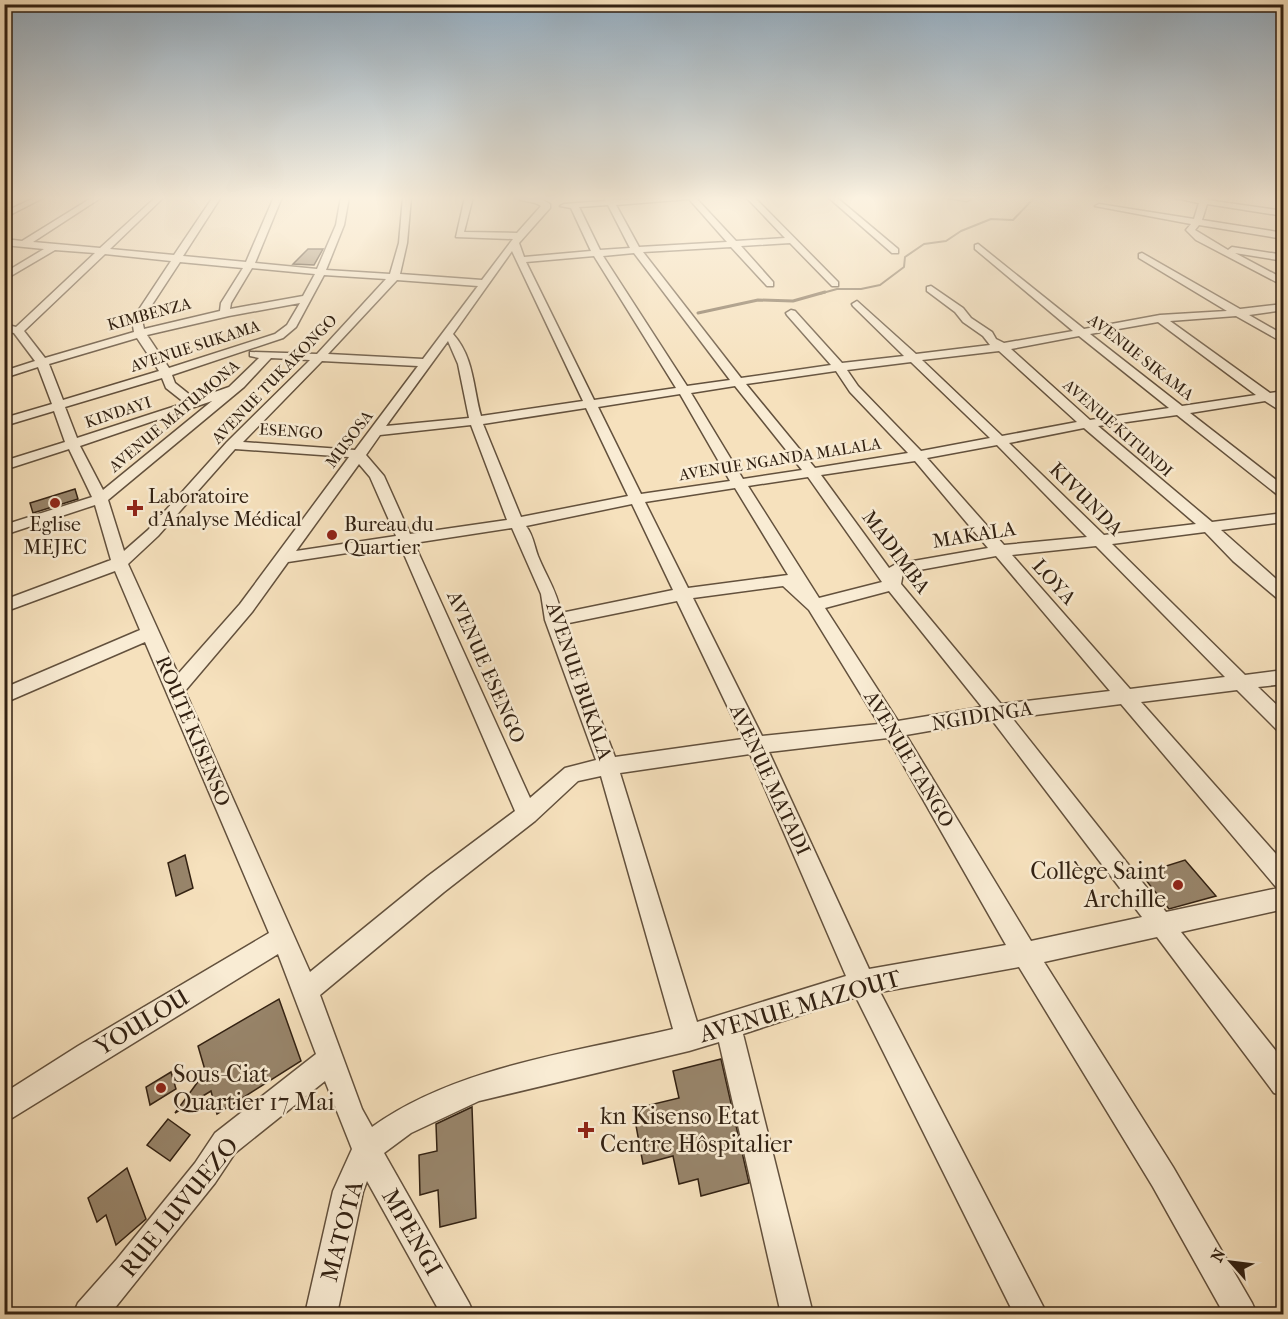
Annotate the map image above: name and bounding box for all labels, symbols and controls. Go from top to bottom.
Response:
street label: KIMBENZA [105,294,194,334]
street label: AVENUE SIKAMA [1084,309,1198,405]
street label: AVENUE TUKAKONGO [207,311,341,448]
street label: AVENUE SUKAMA [127,316,263,376]
street label: AVENUE MATUMONA [104,356,244,477]
street label: AVENUE KITUNDI [1059,375,1177,481]
street label: KINDAYI [82,392,154,432]
street label: MUSOSA [321,406,377,471]
street label: ESENGO [259,419,323,443]
street label: AVENUE NGANDA MALALA [677,434,883,485]
street label: KIVUNDA [1045,458,1128,541]
place label: Laboratoire d'Analyse Médical [148,485,302,531]
marker: Eglise MEJEC [48,496,62,510]
marker: Laboratoire d'Analyse Médical [126,499,144,517]
street label: MADIMBA [857,506,935,599]
place label: Eglise MEJEC [23,513,87,559]
place label: Bureau du Quartier [344,513,434,559]
street label: MAKALA [931,517,1018,553]
marker: Bureau du Quartier [325,528,339,542]
street label: LOYA [1028,554,1081,610]
street label: AVENUE ESENGO [442,587,530,747]
street label: AVENUE BUKALA [541,598,617,764]
street label: ROUTE KISENSO [151,652,235,810]
street label: AVENUE TANGO [859,686,959,831]
street label: NGIDINGA [930,697,1035,735]
street label: AVENUE MATADI [725,700,815,859]
place label: Collège Saint Archille [1030,857,1166,913]
marker: Collège Saint Archille [1171,878,1185,892]
street label: AVENUE MAZOUT [695,964,905,1048]
street label: YOULOU [89,983,194,1062]
place label: Sous-Ciat Quartier 17 Mai [173,1060,335,1116]
marker: Sous-Ciat Quartier 17 Mai [154,1081,168,1095]
place label: kn Kisenso Etat Centre Hôspitalier [600,1102,793,1158]
marker: kn Kisenso Etat Centre Hôspitalier [577,1121,595,1139]
street label: RUE LUVUEZO [114,1132,244,1282]
street label: MATOTA [315,1177,369,1284]
street label: MPENGI [376,1184,448,1280]
north arrow [1201,1232,1261,1292]
text: N [1207,1245,1230,1265]

